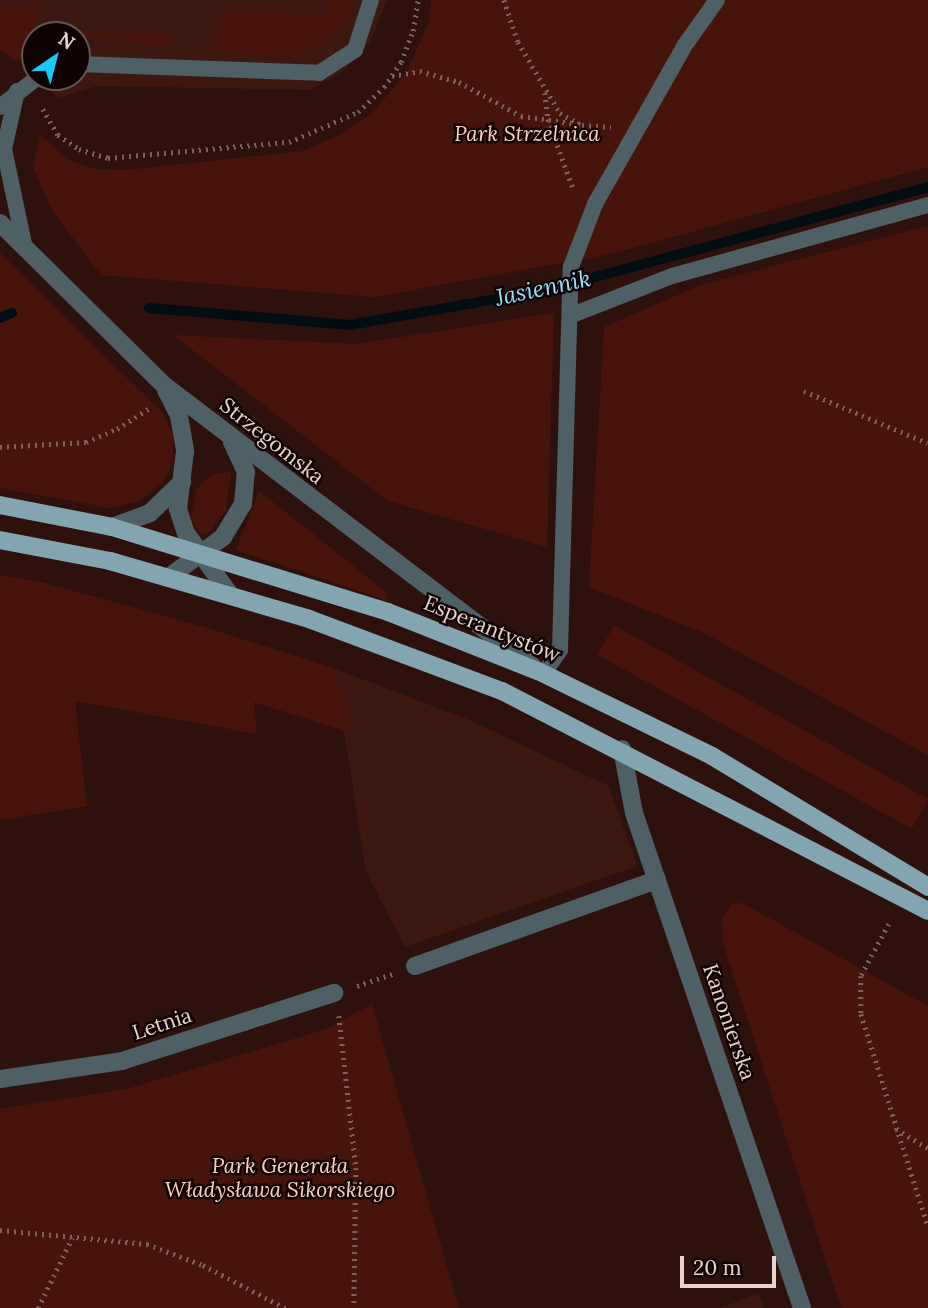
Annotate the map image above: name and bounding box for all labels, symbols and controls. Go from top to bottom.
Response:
north arrow [21,21,91,91]
text: N [54,26,80,54]
park label: Park Strzelnica [454,121,600,147]
water label: Jasiennik [493,264,593,312]
street label: Strzegomska [215,392,329,490]
street label: Esperantystów [420,590,564,668]
street label: Kanonierska [697,961,761,1083]
street label: Letnia [129,1003,195,1045]
park label: Park Generała Władysława Sikorskiego [165,1153,395,1203]
scale bar [683,1242,779,1286]
text: 20 m [693,1254,742,1281]

